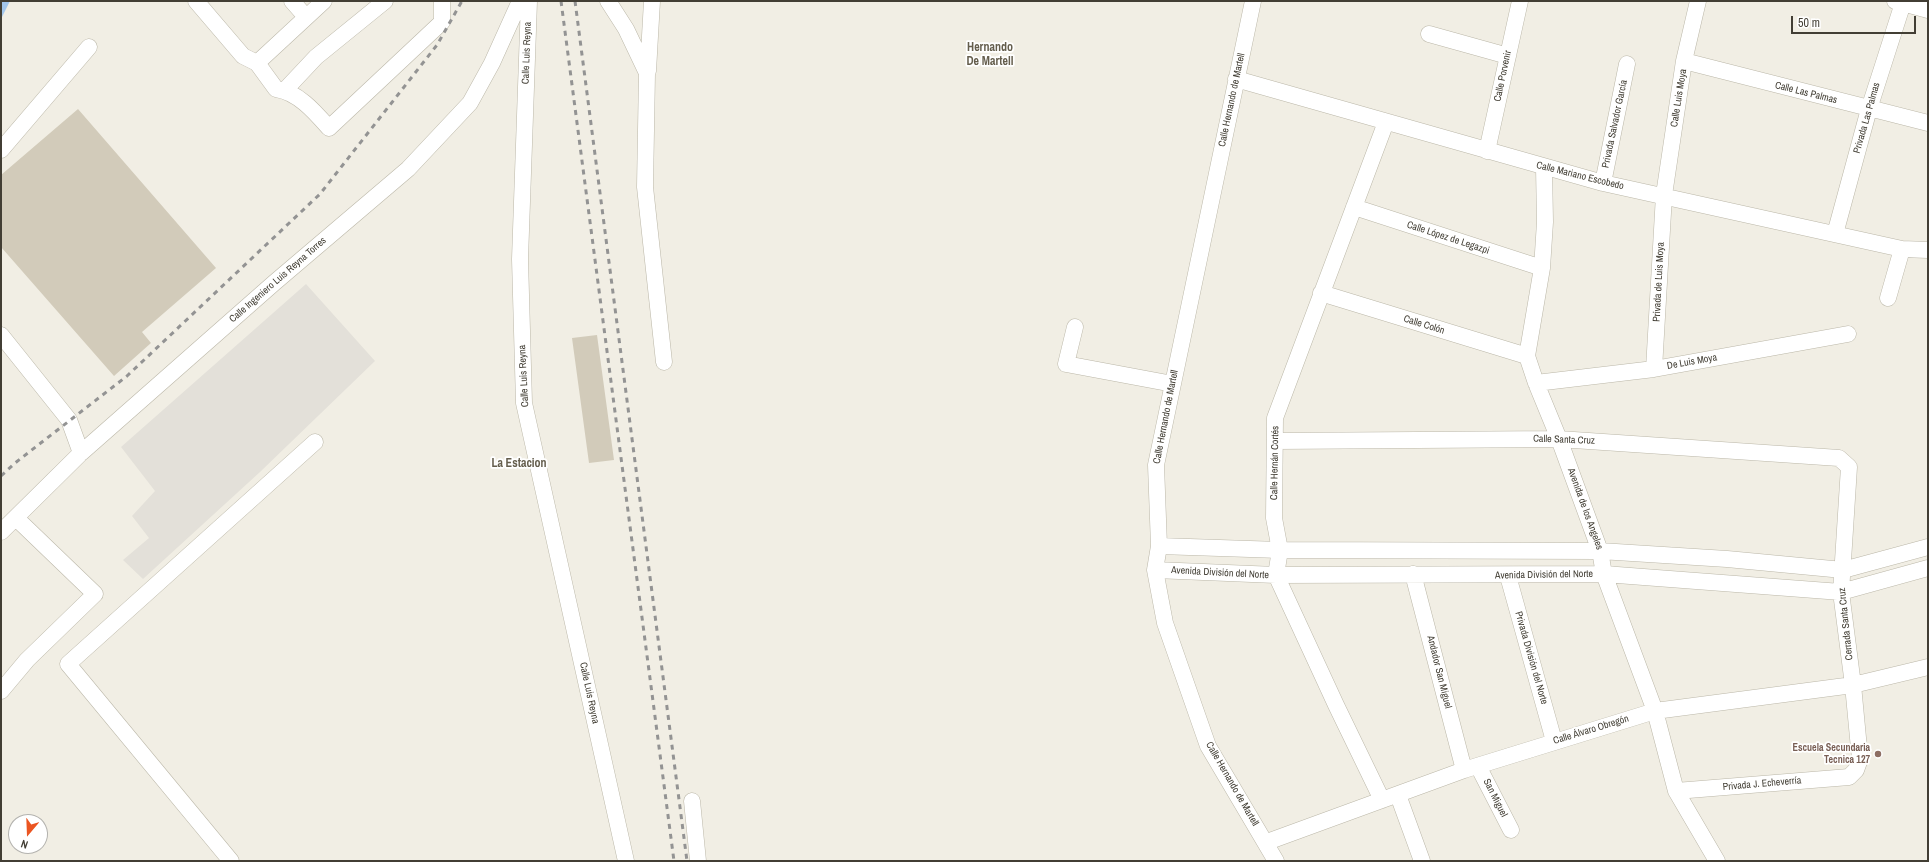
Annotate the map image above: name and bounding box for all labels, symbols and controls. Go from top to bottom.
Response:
scale bar [1793,8,1918,34]
text: 50 m [1798,15,1820,31]
street label: Calle Luis Reyna [520,22,534,84]
district label: Hernando De Martell [966,41,1014,69]
street label: Calle Porvenir [1492,49,1514,103]
street label: Calle Hernando de Martell [1216,52,1248,148]
street label: Calle Luis Moya [1668,68,1690,128]
street label: Privada Salvador García [1600,79,1630,169]
street label: Calle Las Palmas [1774,79,1838,107]
street label: Privada Las Palmas [1851,81,1883,155]
street label: Calle Mariano Escobedo [1535,159,1625,193]
street label: Calle López de Legazpi [1405,219,1491,257]
street label: Calle Ingeniero Luis Reyna Torres [227,235,329,325]
street label: Privada de Luis Moya [1651,242,1667,322]
street label: Calle Colón [1402,313,1446,337]
street label: Calle Luis Reyna [516,345,532,407]
street label: De Luis Moya [1666,352,1718,372]
street label: Calle Hernando de Martell [1151,369,1181,465]
street label: Calle Hernán Cortés [1268,426,1282,500]
street label: Calle Santa Cruz [1533,433,1595,447]
district label: La Estacion [491,457,547,471]
street label: Avenida de los Angeles [1565,467,1605,551]
street label: Avenida División del Norte [1171,564,1269,582]
street label: Avenida División del Norte [1495,568,1593,582]
street label: Cerrada Santa Cruz [1836,587,1856,661]
street label: Privada División del Norte [1512,610,1550,706]
street label: Andador San Miguel [1424,634,1454,710]
street label: Calle Luis Reyna [577,661,601,725]
street label: Calle Álvaro Obregón [1552,713,1630,747]
street label: Calle Hernando de Martell [1203,740,1261,828]
place label: Escuela Secundaria Tecnica 127 [1793,742,1870,766]
marker: Escuela Secundaria Tecnica 127 [1873,749,1883,759]
street label: Privada J. Echeverría [1722,775,1802,793]
street label: San Miguel [1480,777,1510,819]
north arrow [8,814,48,854]
text: N [19,837,30,852]

